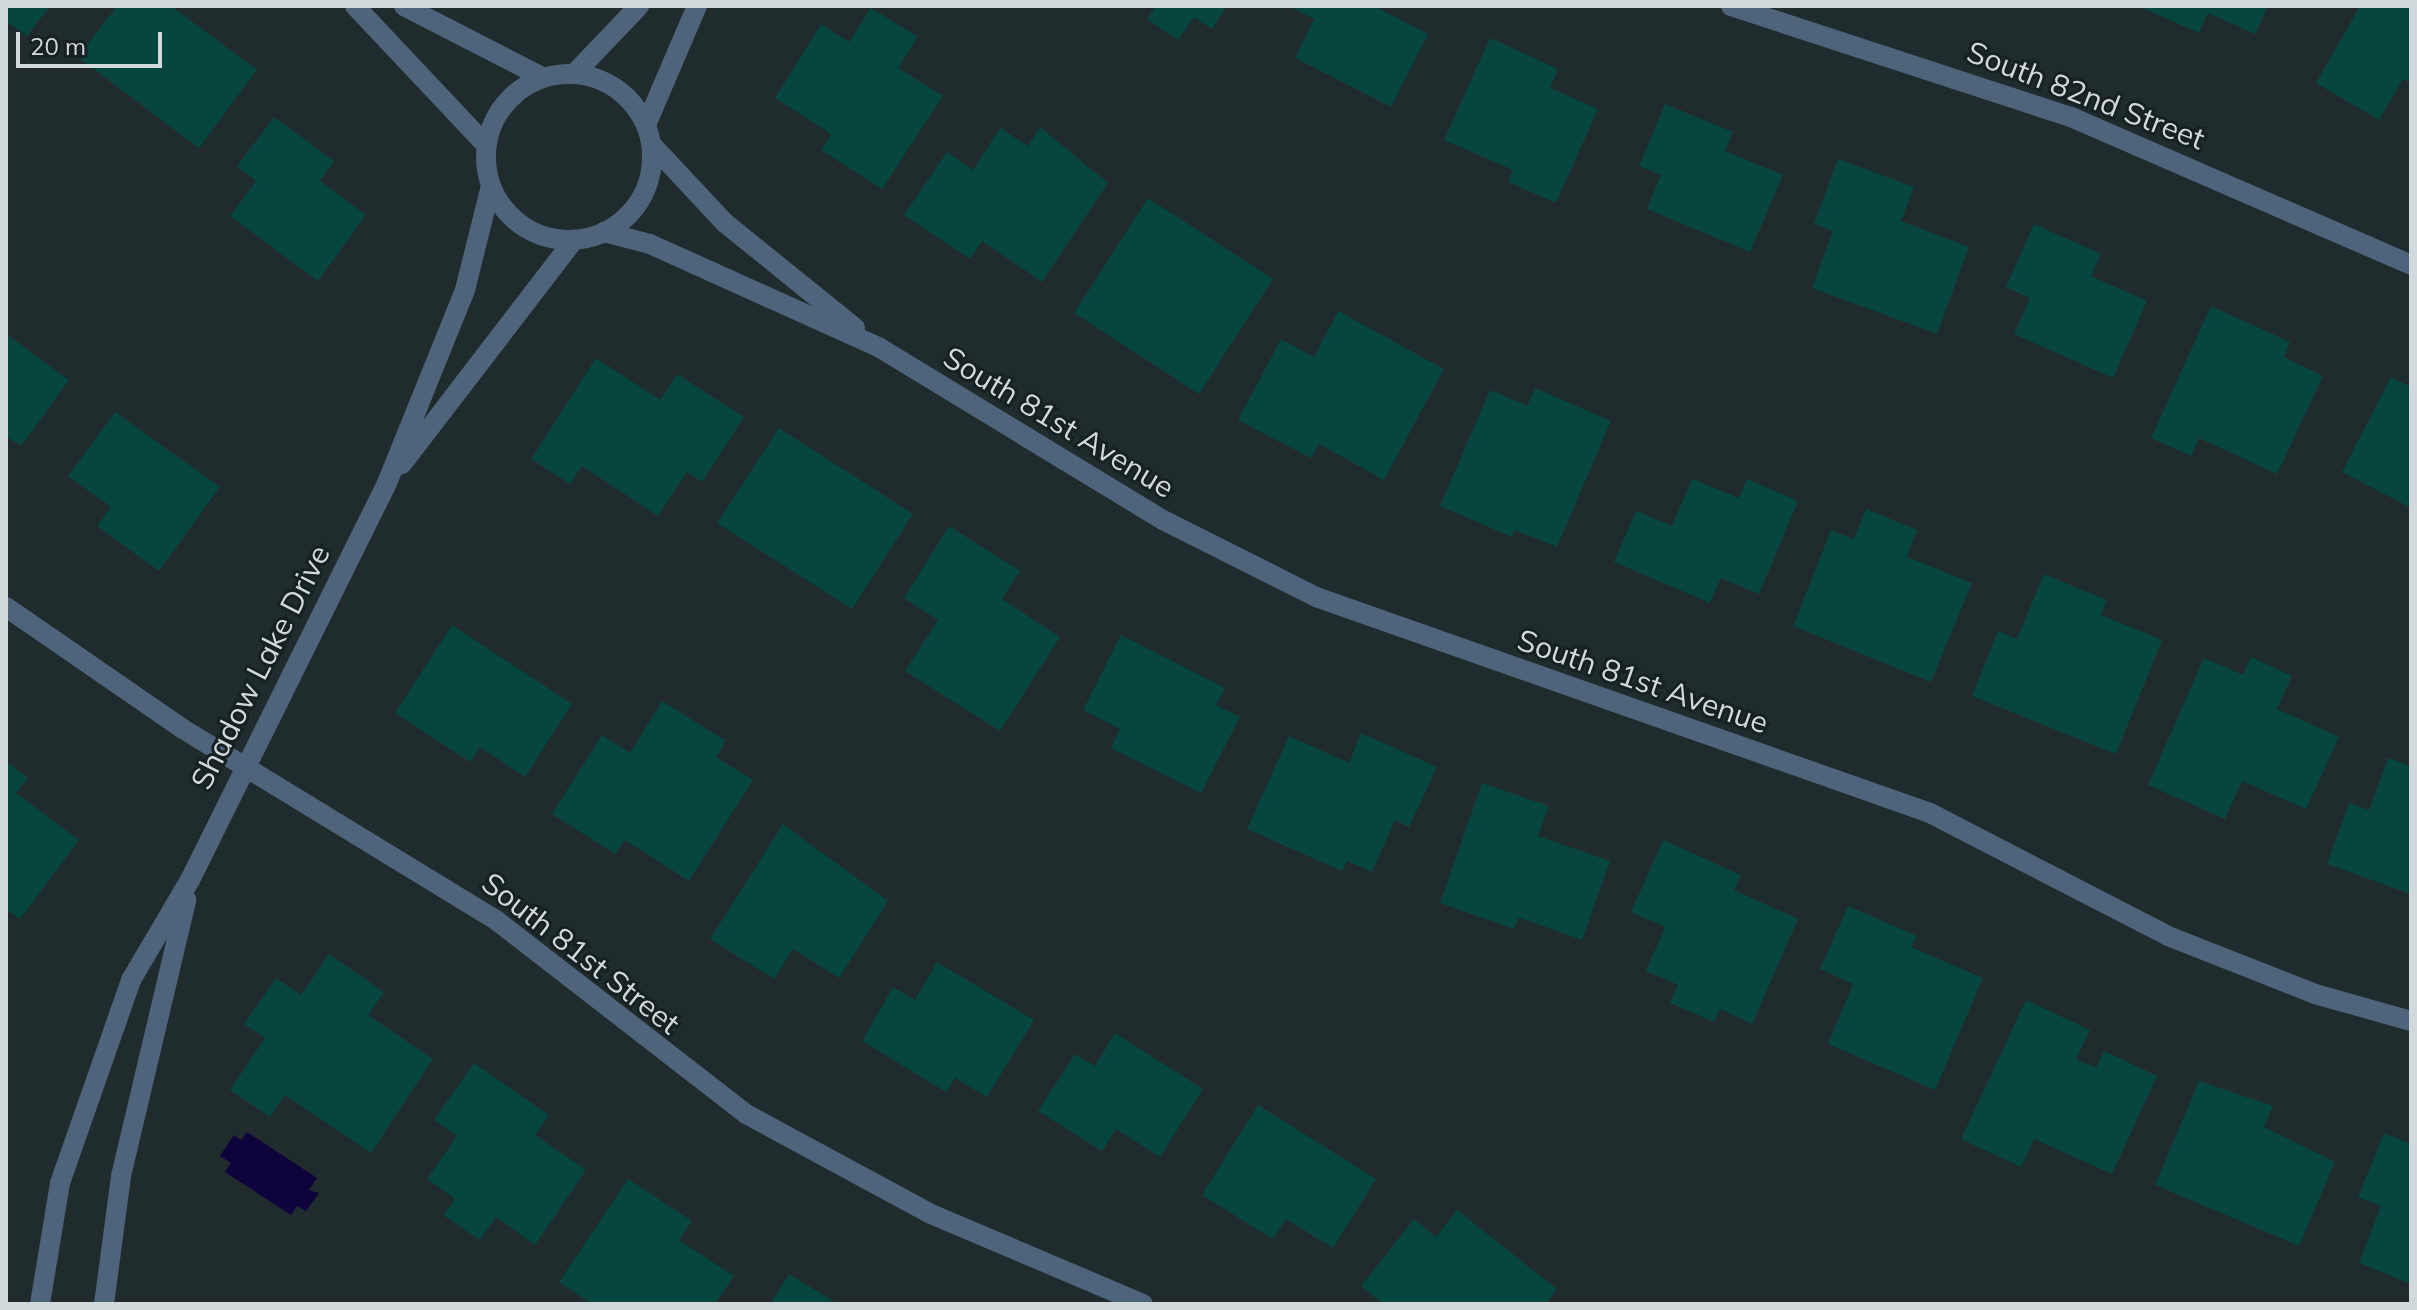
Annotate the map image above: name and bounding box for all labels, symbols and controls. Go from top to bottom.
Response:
scale bar [20,16,166,66]
text: 20 m [30,31,86,61]
street label: South 82nd Street [1962,33,2210,157]
street label: South 81st Avenue [937,339,1181,505]
street label: Shadow Lake Drive [183,539,337,795]
street label: South 81st Avenue [1513,621,1773,741]
street label: South 81st Street [475,865,687,1041]

